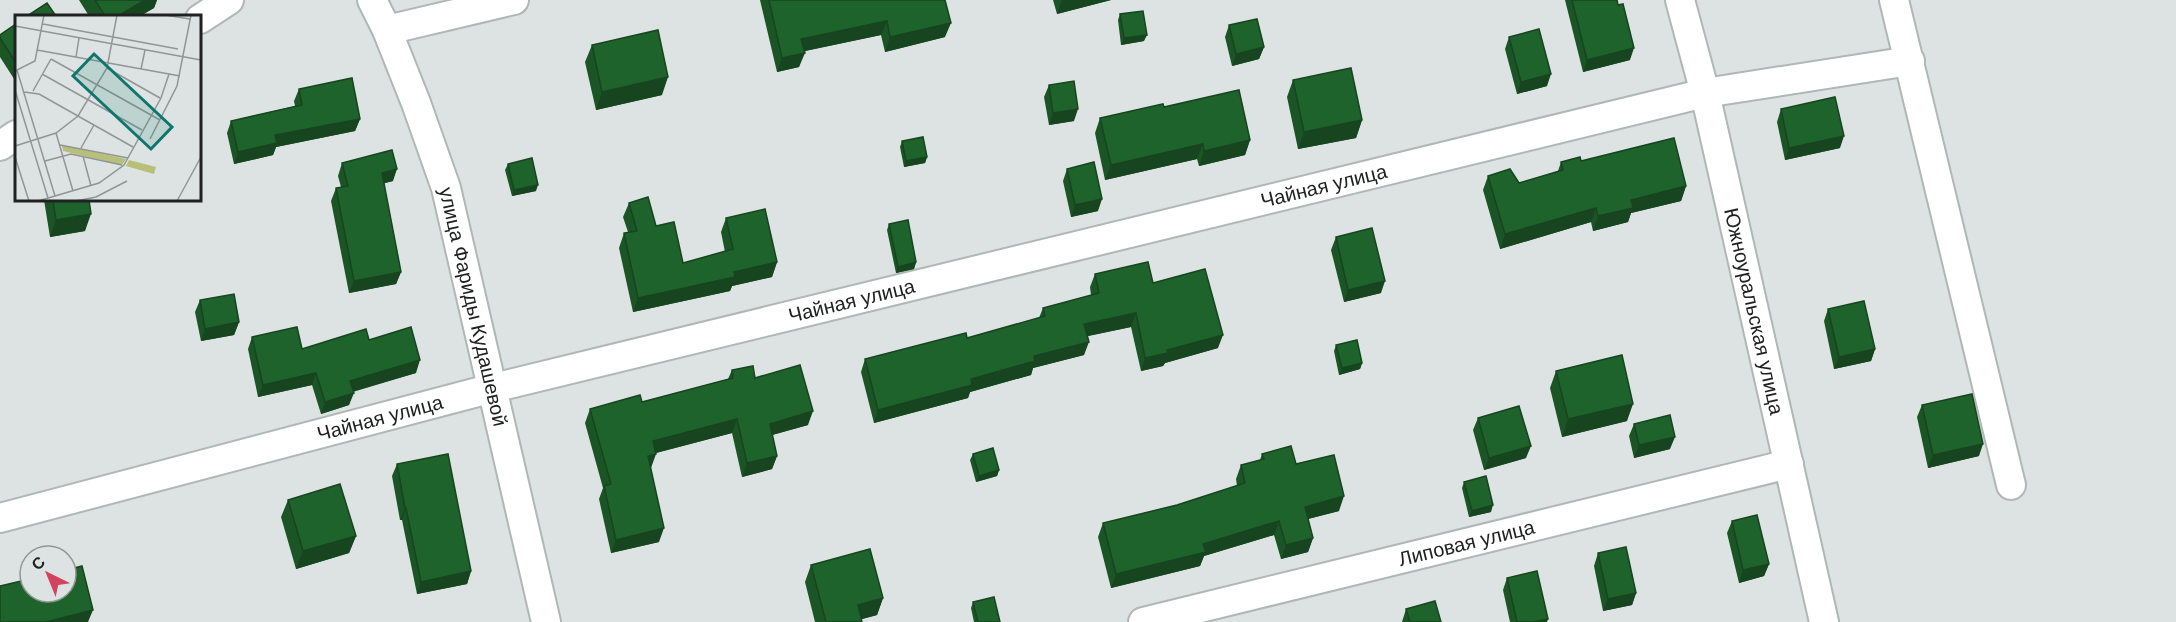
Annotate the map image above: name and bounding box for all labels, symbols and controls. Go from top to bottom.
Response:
inset map [15,15,201,201]
street label: Чайная улица [1259,160,1390,212]
street label: улица Фариды Кудашевой [435,185,512,428]
street label: Южноуральская улица [1720,206,1788,418]
street label: Чайная улица [786,275,918,327]
street label: Чайная улица [315,390,446,445]
street label: Липовая улица [1396,515,1538,570]
north arrow [18,544,78,604]
text: С [28,553,48,574]

